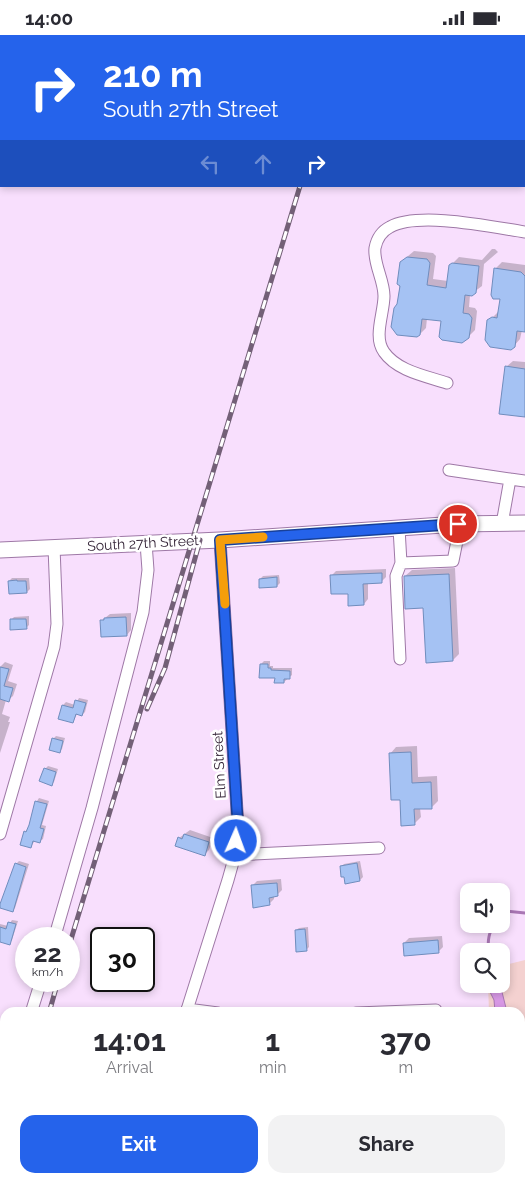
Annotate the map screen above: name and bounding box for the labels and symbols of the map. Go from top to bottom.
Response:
pin [437,503,479,545]
street label: South 27th Street [87,532,199,554]
street label: Elm Street [209,731,229,799]
position arrow [209,814,261,866]
speed limit sign: 30 [90,927,155,992]

